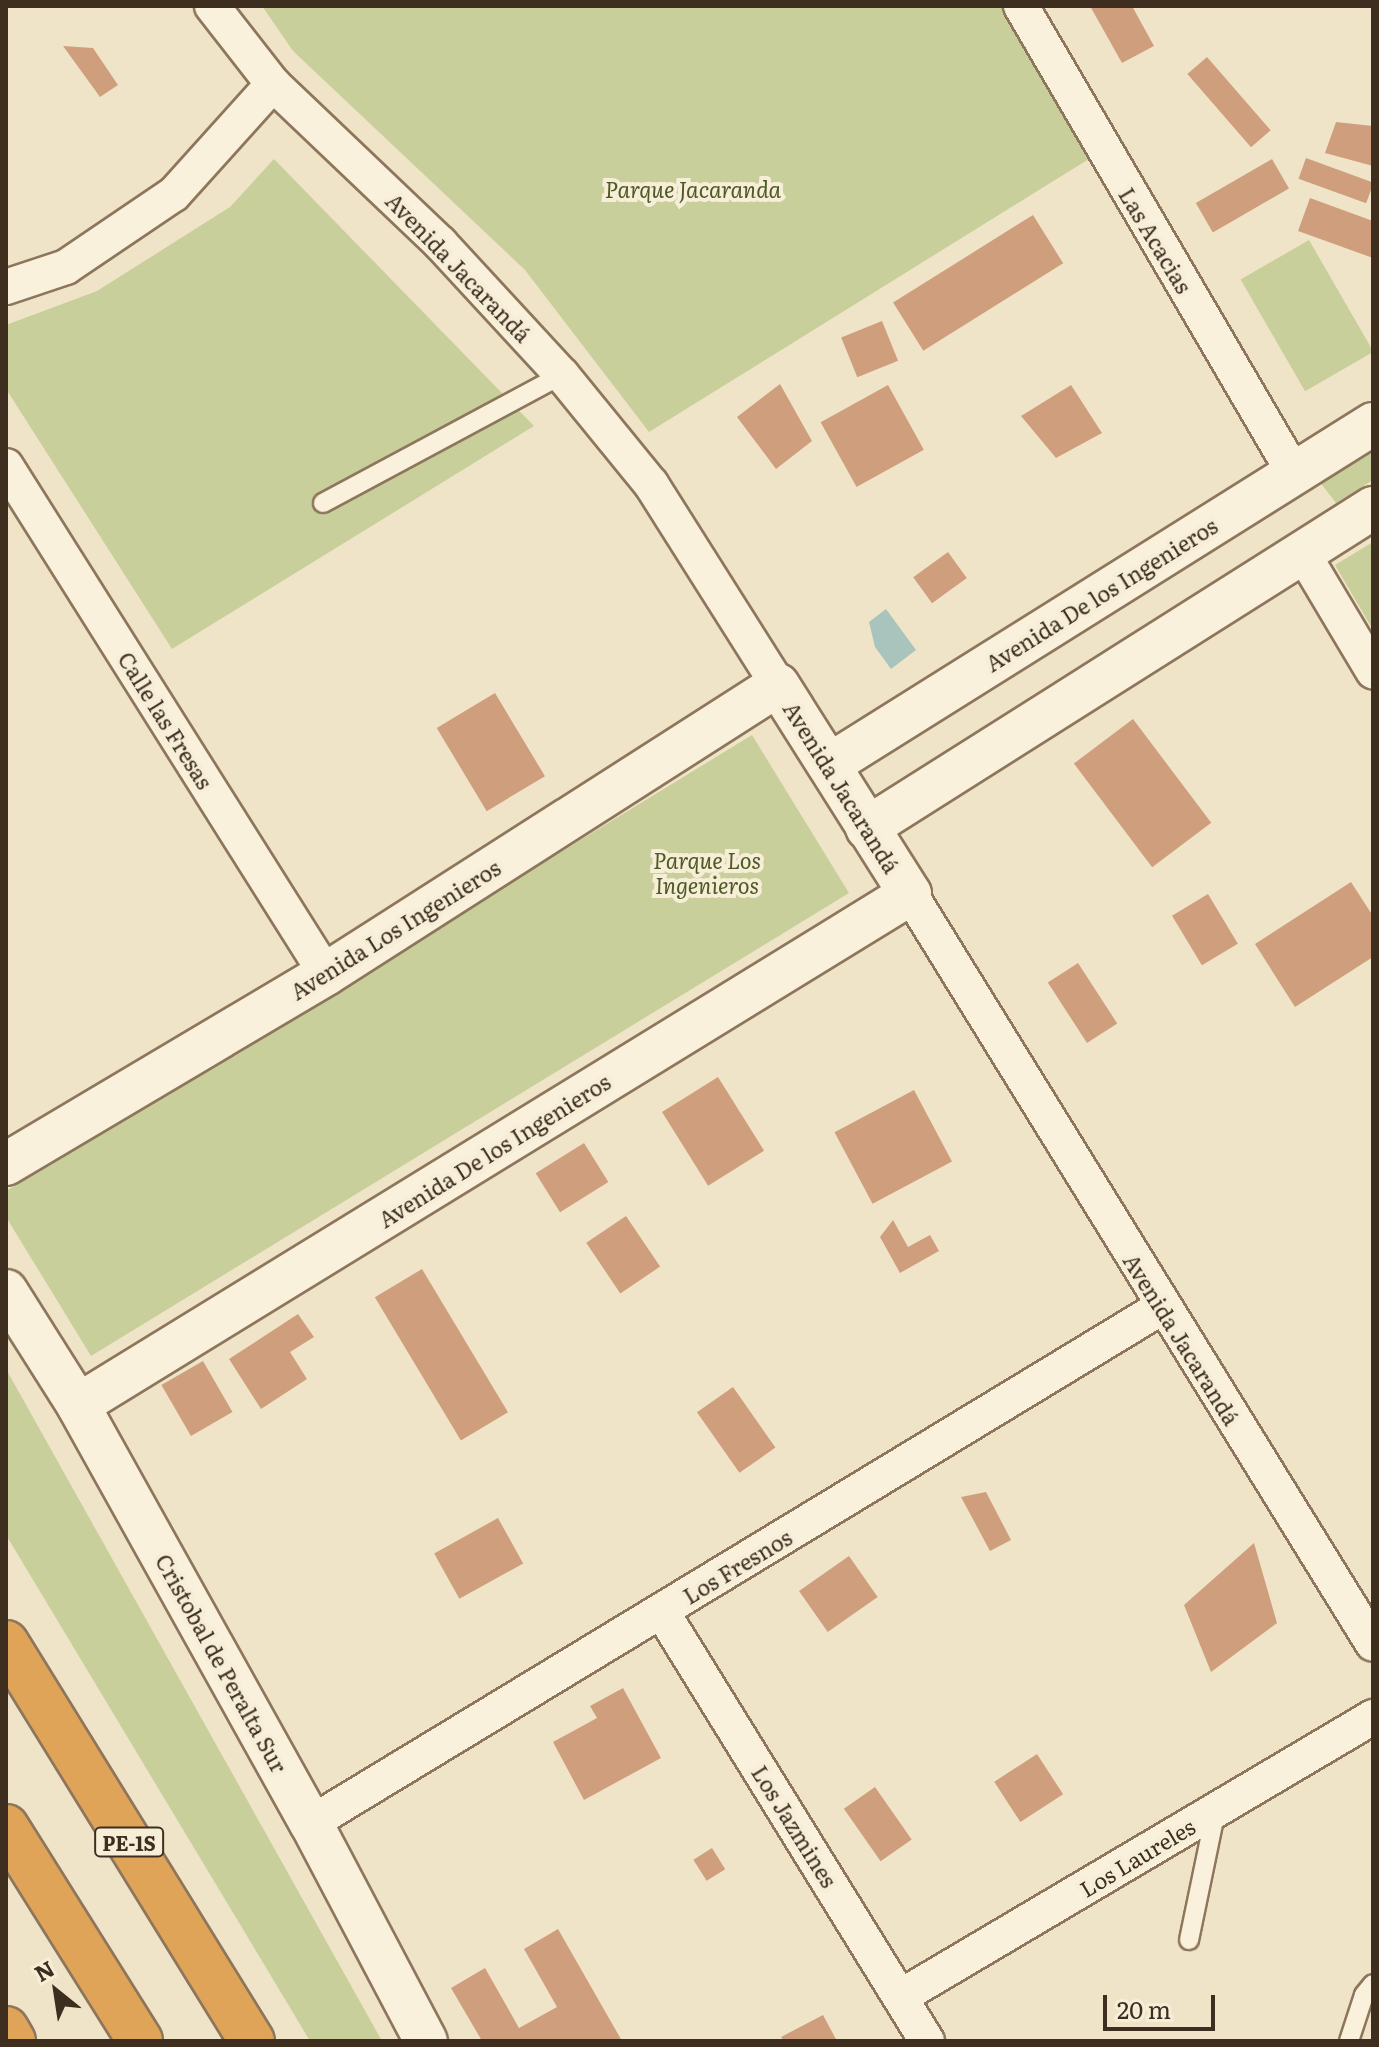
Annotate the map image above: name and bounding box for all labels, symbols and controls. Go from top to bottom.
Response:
park label: Parque Jacaranda [605,176,781,202]
street label: Las Acacias [1114,182,1198,298]
street label: Avenida Jacarandá [381,187,537,347]
street label: Avenida De los Ingenieros [980,512,1222,676]
street label: Calle las Fresas [113,647,219,793]
street label: Avenida Jacarandá [779,696,905,878]
park label: Parque Los Ingenieros [653,846,761,898]
street label: Avenida Los Ingenieros [285,853,505,1005]
street label: Avenida De los Ingenieros [373,1068,615,1232]
street label: Avenida Jacarandá [1119,1248,1245,1430]
street label: Los Fresnos [678,1523,796,1609]
street label: Cristobal de Peralta Sur [151,1549,293,1777]
street label: Los Jazmines [747,1760,843,1892]
street label: Los Laureles [1075,1812,1199,1902]
road number: PE-1S [93,1826,165,1858]
north arrow [16,1951,96,2031]
text: N [28,1951,60,1989]
scale bar [1107,1979,1219,2029]
text: 20 m [1117,1991,1171,2026]

